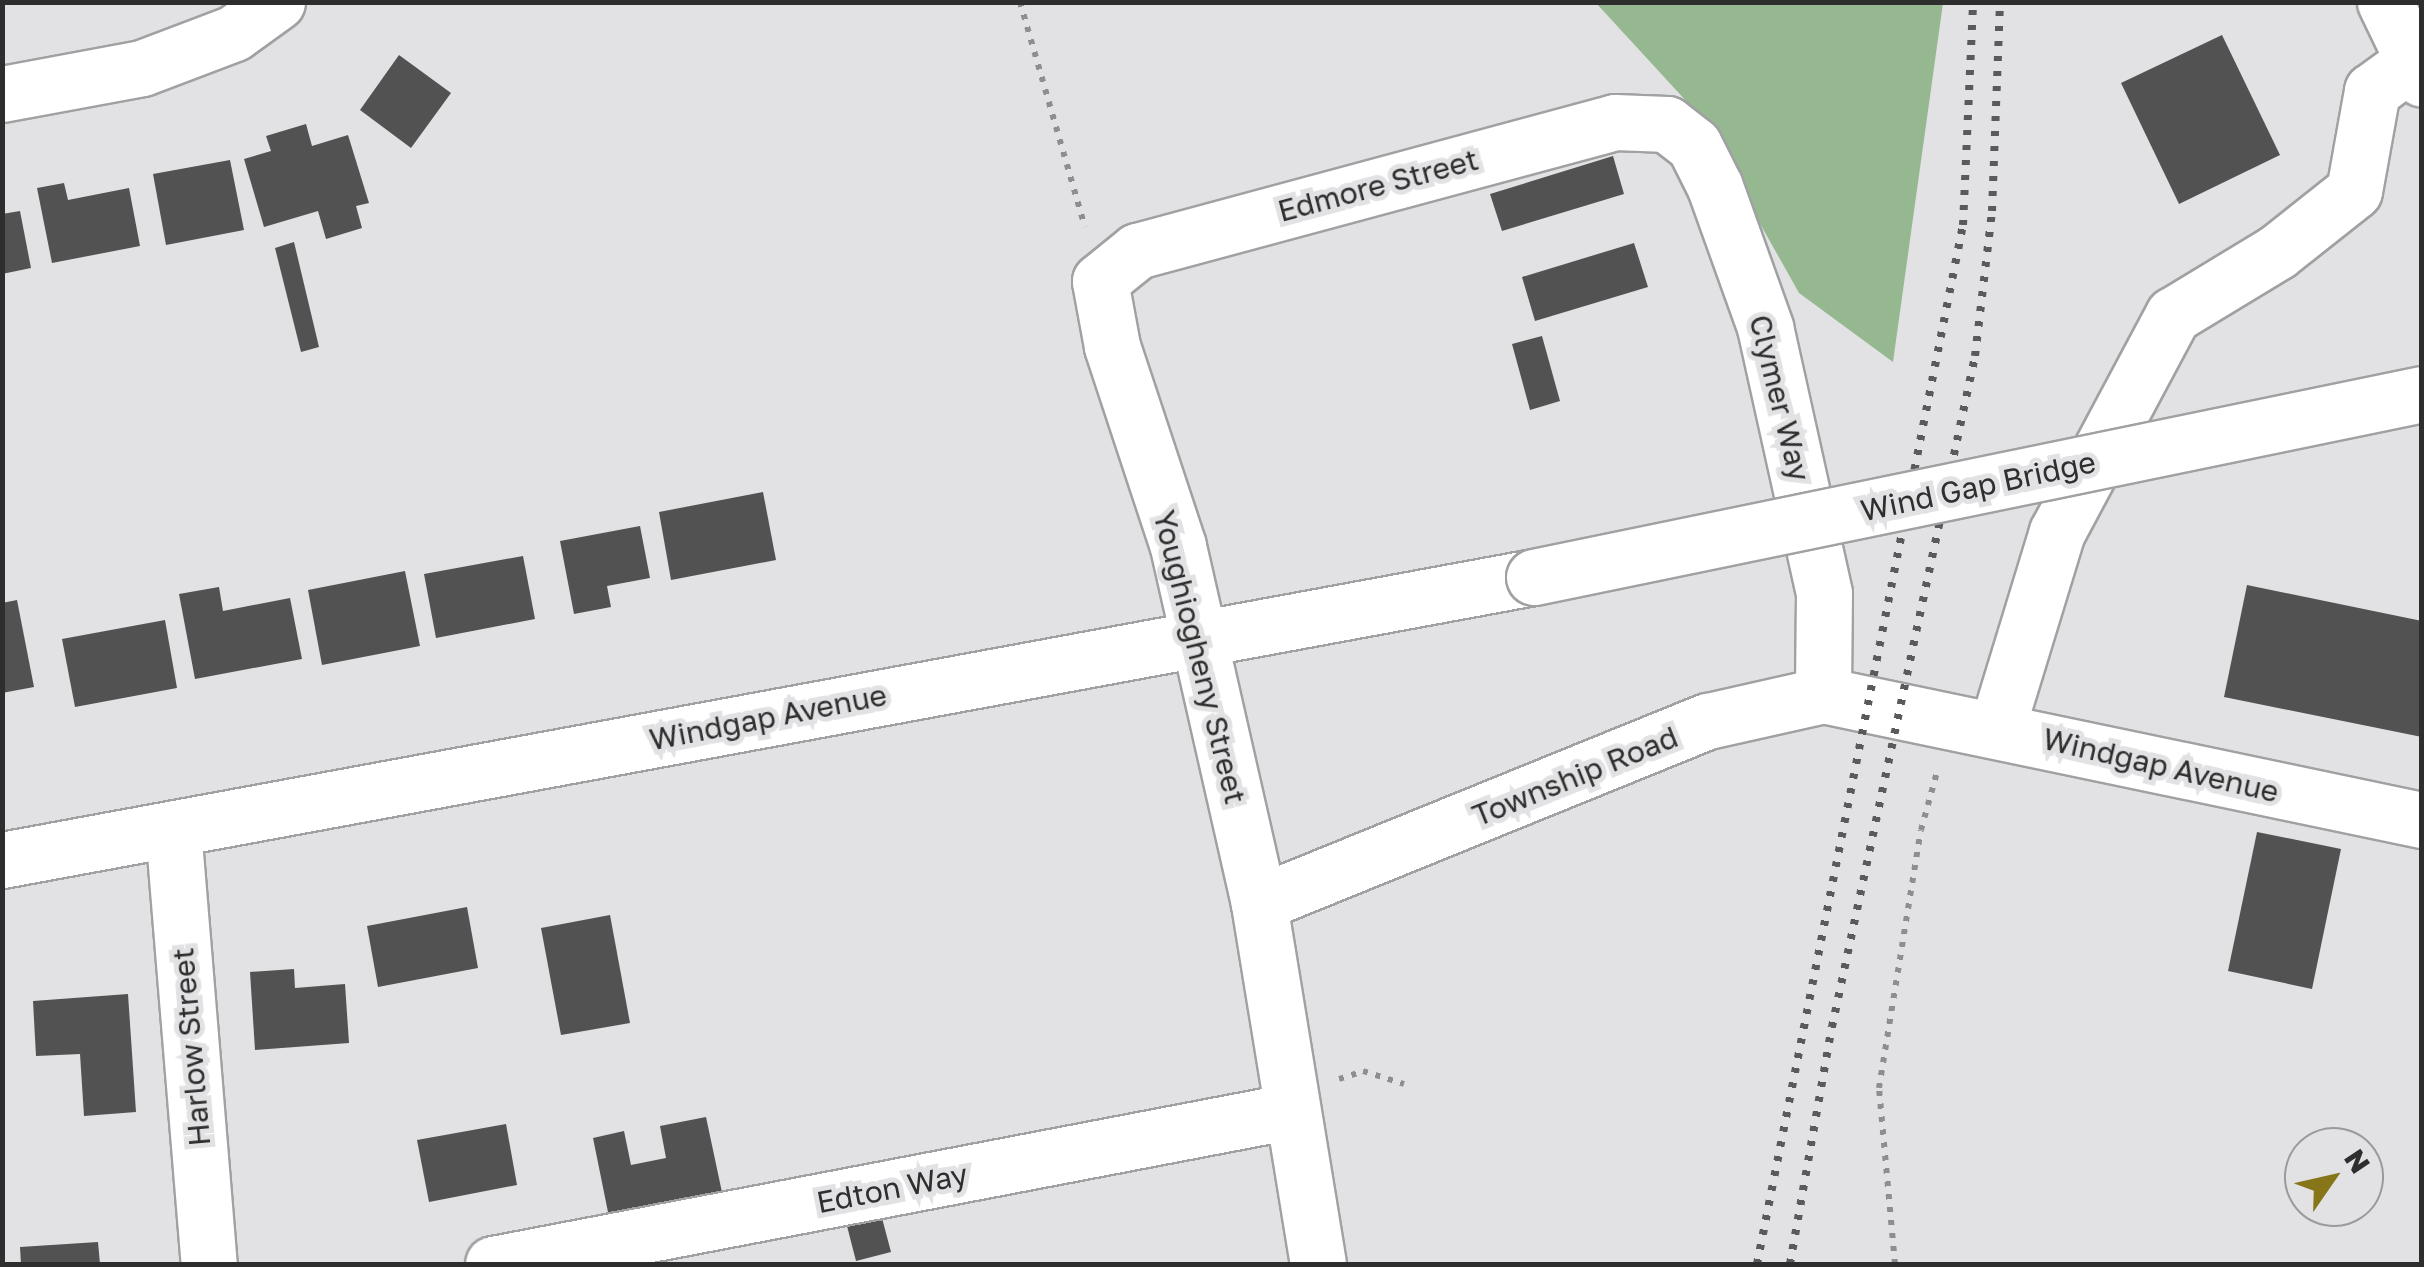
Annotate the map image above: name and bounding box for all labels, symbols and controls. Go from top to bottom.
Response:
street label: Edmore Street [1274,141,1482,229]
street label: Clymer Way [1742,311,1818,485]
street label: Wind Gap Bridge [1857,444,2099,528]
street label: Youghiogheny Street [1146,507,1254,807]
street label: Windgap Avenue [646,676,890,758]
street label: Township Road [1467,718,1683,834]
street label: Windgap Avenue [2040,720,2282,810]
street label: Harlow Street [164,946,218,1148]
north arrow [2284,1127,2384,1227]
text: N [2338,1143,2377,1179]
street label: Edton Way [813,1156,971,1220]

